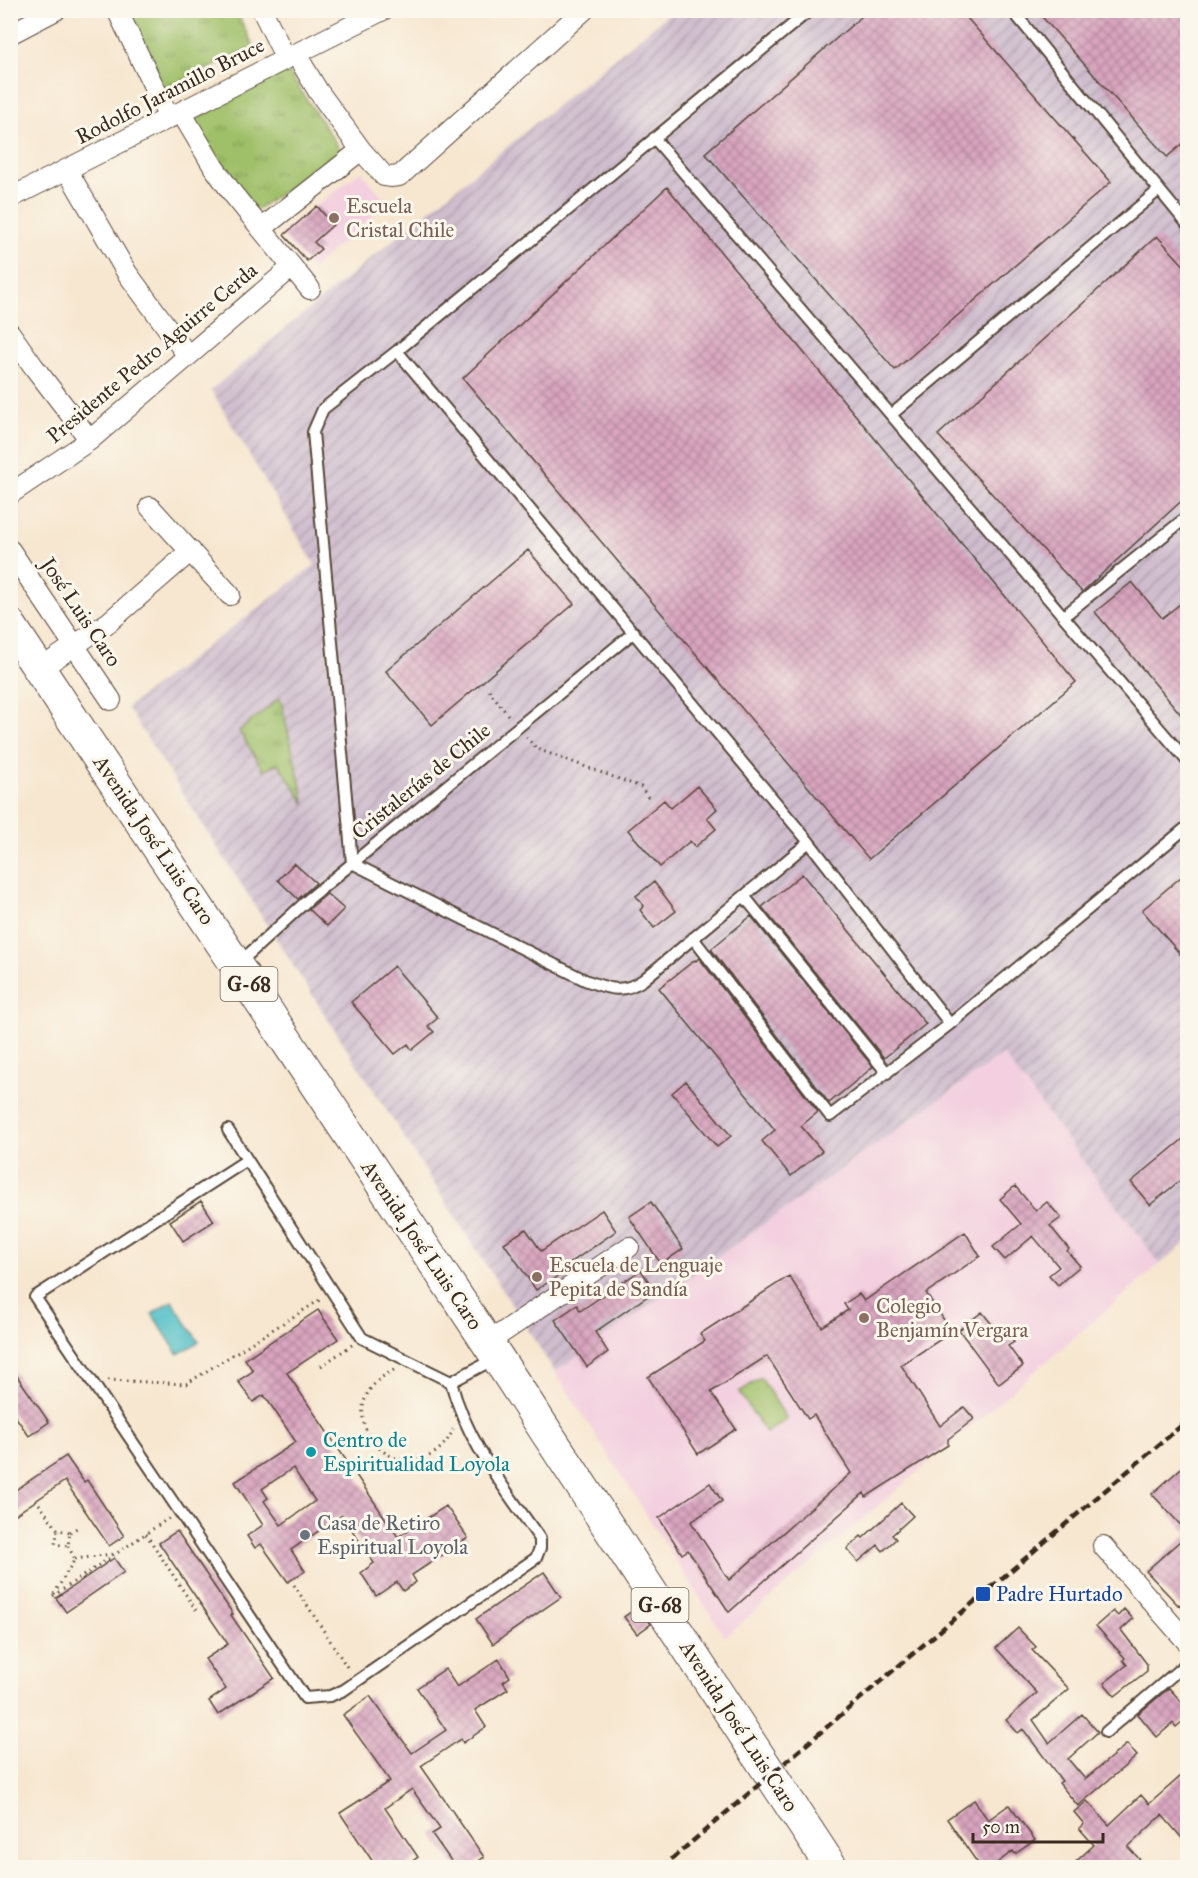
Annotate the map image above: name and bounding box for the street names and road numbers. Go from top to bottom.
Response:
street label: Rodolfo Jaramillo Bruce [71,32,269,150]
street label: Presidente Pedro Aguirre Cerda [41,257,263,449]
street label: José Luis Caro [34,551,127,672]
street label: Cristalerías de Chile [346,717,496,845]
street label: Avenida José Luis Caro [87,749,221,930]
road number: G-68 [220,967,278,1001]
street label: Avenida José Luis Caro [355,1154,489,1335]
road number: G-68 [632,1588,688,1622]
street label: Avenida José Luis Caro [673,1635,804,1817]

